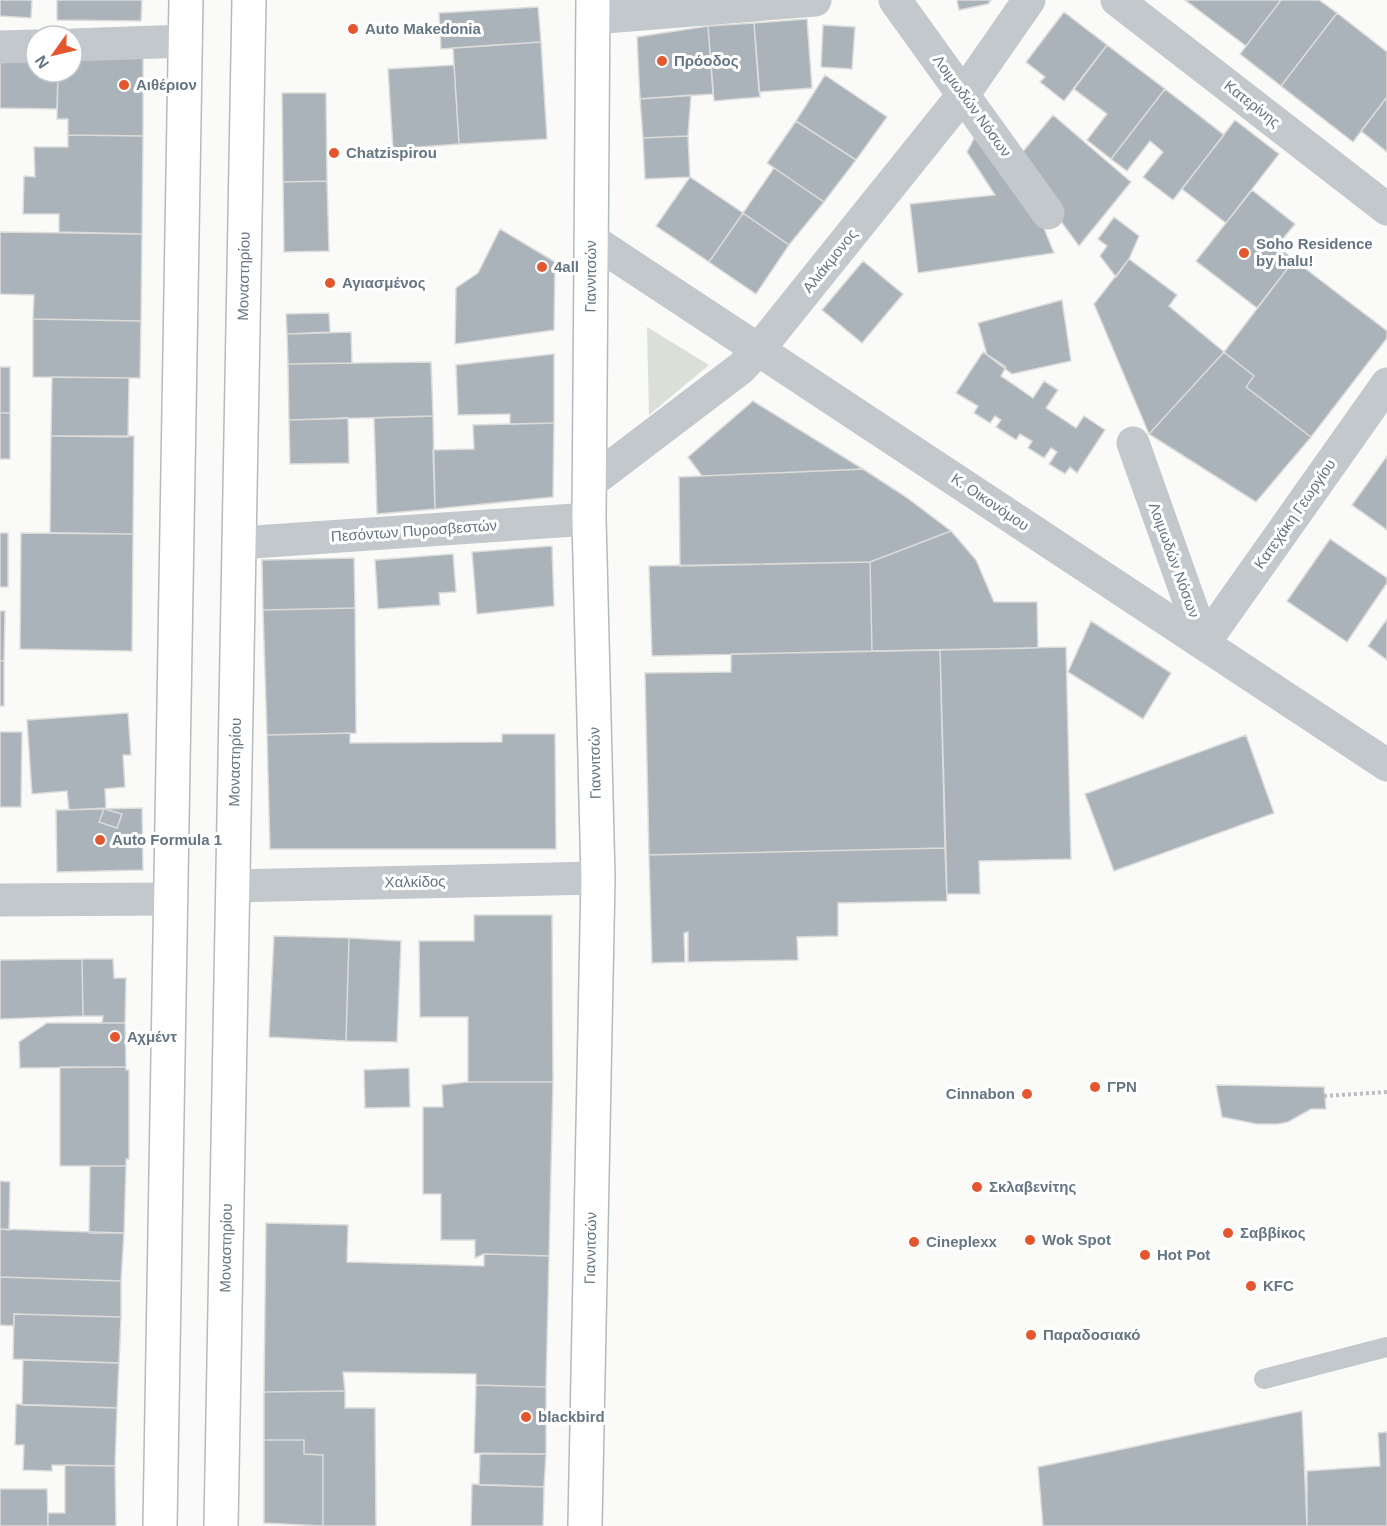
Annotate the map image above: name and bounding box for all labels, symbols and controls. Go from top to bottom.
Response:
place label: Auto Makedonia [365,20,481,37]
marker: Auto Makedonia [346,22,360,36]
north arrow [24,24,84,84]
place label: Πρόοδος [674,52,739,69]
street label: Λοιμωδών Νόσων [930,52,1015,160]
text: N [32,53,52,72]
marker: Πρόοδος [655,54,669,68]
place label: Αιθέριον [136,76,197,93]
street label: Κατερίνης [1221,77,1284,131]
marker: Αιθέριον [117,78,131,92]
place label: Chatzispirou [346,144,437,161]
marker: Chatzispirou [327,146,341,160]
street label: Αλιάκμονος [799,225,860,296]
street label: Μοναστηρίου [234,232,253,321]
place label: Soho Residence by halu! [1256,235,1373,269]
street label: Γιαννιτσών [582,240,599,312]
marker: Soho Residence by halu! [1237,246,1251,260]
place label: 4all [554,258,579,275]
marker: 4all [535,260,549,274]
place label: Αγιασμένος [342,274,426,291]
marker: Αγιασμένος [323,276,337,290]
street label: Κατεχάκη Γεωργίου [1250,456,1339,572]
street label: Κ. Οικονόμου [948,469,1032,534]
street label: Λοιμωδών Νόσων [1146,500,1203,620]
street label: Πεσόντων Πυροσβεστών [330,516,498,545]
street label: Μοναστηρίου [225,717,244,807]
street label: Γιαννιτσών [585,727,604,799]
place label: Auto Formula 1 [112,831,222,848]
marker: Auto Formula 1 [93,833,107,847]
street label: Χαλκίδος [384,872,446,891]
place label: Αχμέντ [127,1028,177,1045]
marker: Αχμέντ [108,1030,122,1044]
place label: ΓΡΝ [1107,1078,1137,1095]
marker: ΓΡΝ [1088,1080,1102,1094]
place label: Cinnabon [946,1085,1015,1102]
marker: Cinnabon [1020,1087,1034,1101]
place label: Σκλαβενίτης [989,1178,1076,1195]
marker: Σκλαβενίτης [970,1180,984,1194]
street label: Μοναστηρίου [216,1203,235,1293]
street label: Γιαννιτσών [581,1212,599,1284]
place label: Σαββίκος [1240,1224,1306,1241]
marker: Σαββίκος [1221,1226,1235,1240]
place label: Wok Spot [1042,1231,1111,1248]
place label: Cineplexx [926,1233,998,1250]
marker: Wok Spot [1023,1233,1037,1247]
marker: Cineplexx [907,1235,921,1249]
place label: Hot Pot [1157,1246,1210,1263]
marker: Hot Pot [1138,1248,1152,1262]
place label: KFC [1263,1277,1294,1294]
marker: KFC [1244,1279,1258,1293]
place label: Παραδοσιακό [1043,1326,1141,1343]
marker: Παραδοσιακό [1024,1328,1038,1342]
place label: blackbird [538,1408,605,1425]
marker: blackbird [519,1410,533,1424]

